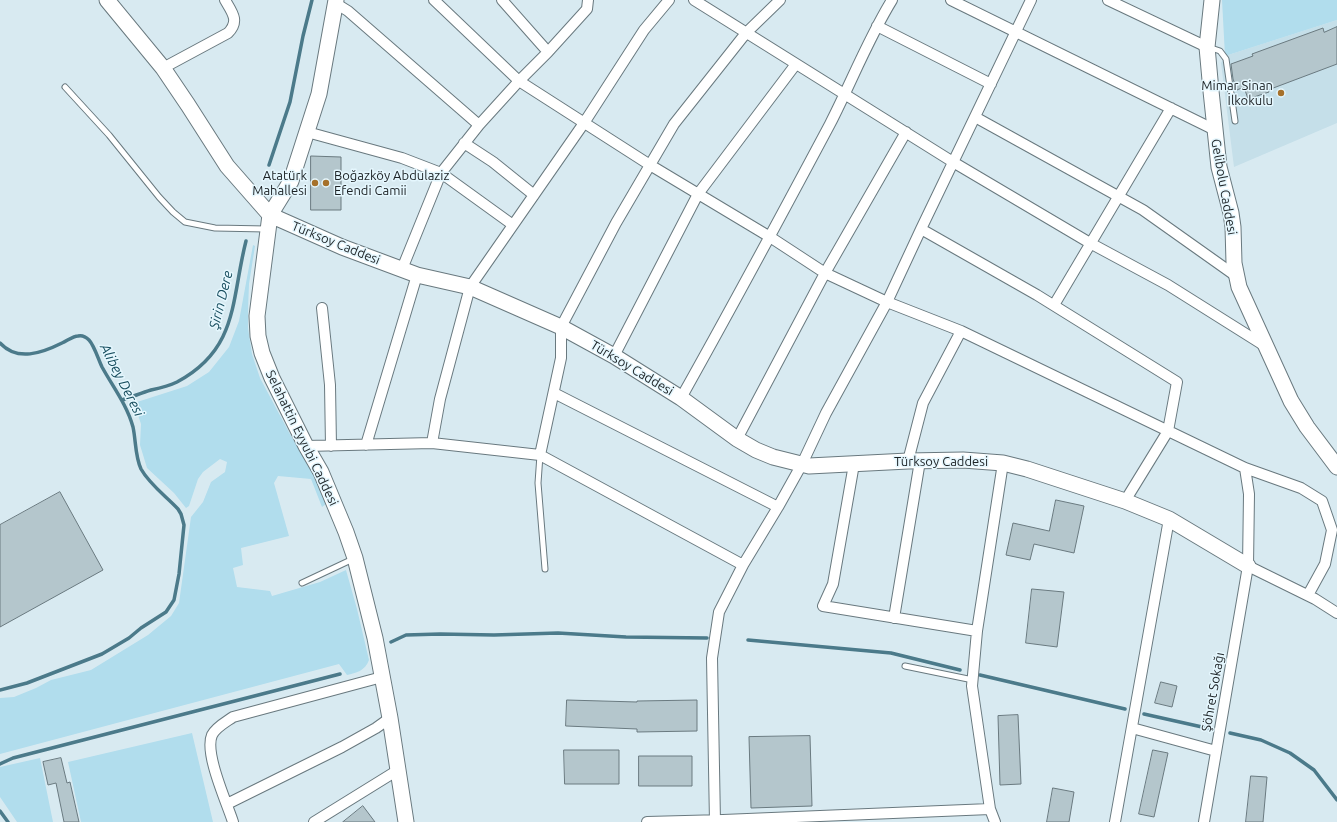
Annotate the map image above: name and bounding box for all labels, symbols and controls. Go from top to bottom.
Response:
place label: Mimar Sinan İlkokulu [1201,78,1273,109]
marker: Mimar Sinan İlkokulu [1276,88,1286,98]
street label: Gelibolu Caddesi [1208,138,1240,236]
place label: Atatürk Mahallesi [252,168,307,199]
place label: Boğazköy Abdulaziz Efendi Camii [334,168,449,199]
marker: Atatürk Mahallesi [310,178,320,188]
marker: Boğazköy Abdulaziz Efendi Camii [321,178,331,188]
street label: Türksoy Caddesi [289,218,383,268]
water label: Şirin Dere [206,269,236,331]
street label: Türksoy Caddesi [588,337,676,399]
water label: Alibey Deresi [96,341,148,419]
street label: Selahattin Eyyubi Caddesi [262,368,342,508]
street label: Türksoy Caddesi [894,454,988,470]
street label: Şöhret Sokağı [1198,651,1228,733]

